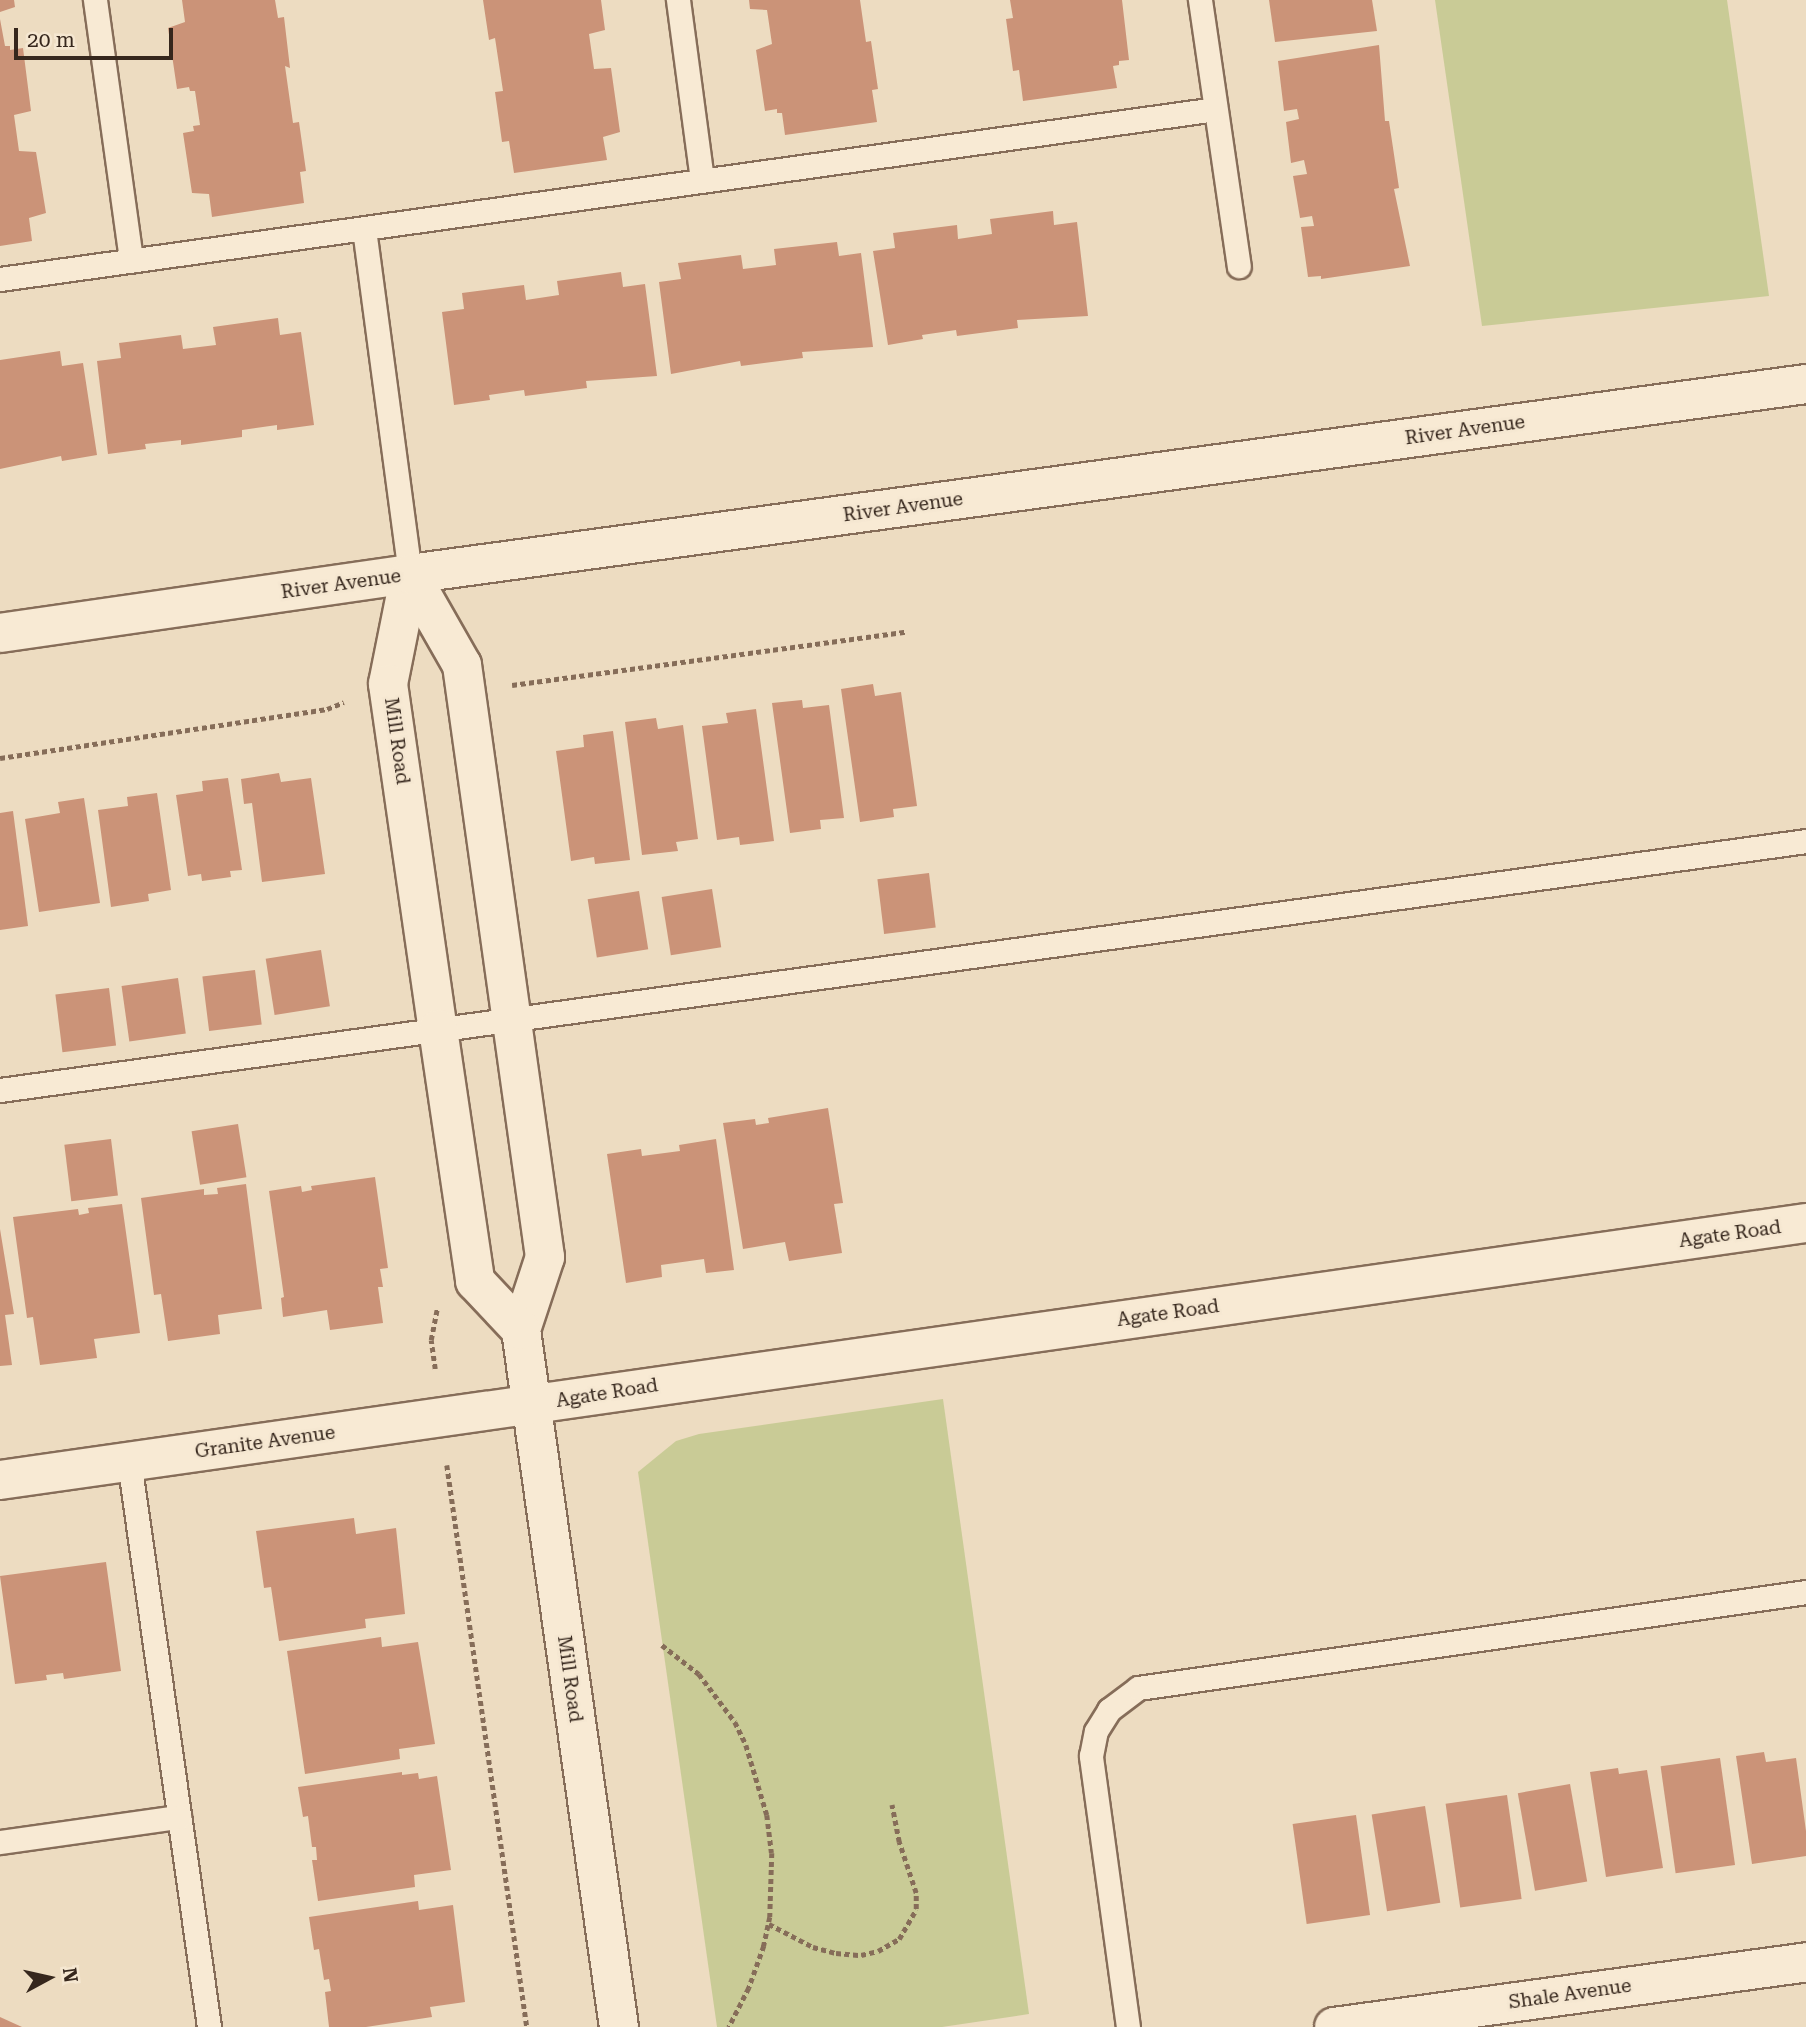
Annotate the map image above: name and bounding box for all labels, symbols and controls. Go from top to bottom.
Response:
scale bar [18,14,177,58]
text: 20 m [27,28,75,52]
street label: River Avenue [1403,410,1527,450]
street label: River Avenue [841,487,965,527]
street label: River Avenue [279,564,403,604]
street label: Mill Road [380,696,414,786]
street label: Agate Road [1677,1216,1783,1252]
street label: Agate Road [1115,1295,1221,1331]
street label: Agate Road [554,1374,660,1412]
street label: Granite Avenue [193,1421,337,1463]
street label: Mill Road [553,1634,587,1724]
north arrow [14,1943,84,2013]
text: N [58,1966,83,1984]
street label: Shale Avenue [1507,1974,1633,2014]

